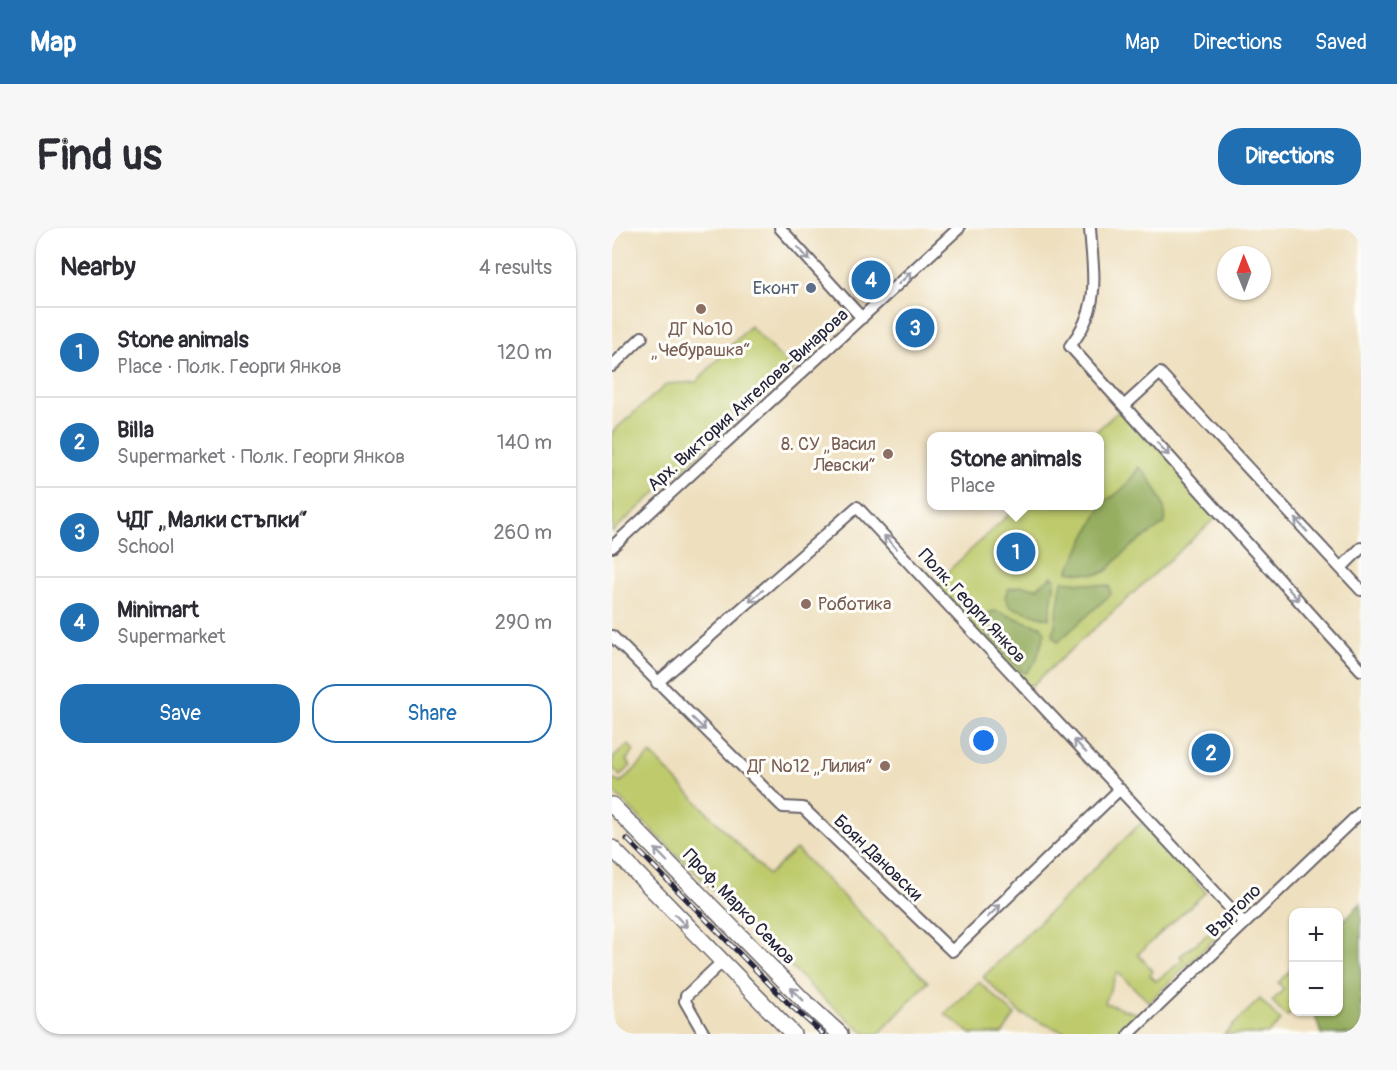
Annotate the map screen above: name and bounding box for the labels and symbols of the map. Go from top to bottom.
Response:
one-way arrow [797,246,811,261]
north arrow [1217,246,1271,300]
pin: 4 [852,257,890,302]
one-way arrow [897,272,912,286]
place label: Еконт [753,277,799,300]
marker: Еконт [804,281,818,295]
marker: ДГ №10 „Чебурашка“ [694,302,708,316]
street label: Арх. Виктория Ангелова-Винарова [643,304,853,496]
pin: 3 [896,306,934,350]
place label: ДГ №10 „Чебурашка“ [651,318,751,362]
place label: 8. СУ „Васил Левски“ [781,433,876,477]
one-way arrow [1156,442,1170,457]
marker: 8. СУ „Васил Левски“ [881,447,895,461]
one-way arrow [1294,518,1308,533]
pin: 1 [996,530,1036,574]
one-way arrow [882,535,897,550]
street label: Полк. Георги Янков [913,544,1031,668]
one-way arrow [1286,587,1300,602]
one-way arrow [749,589,764,603]
place label: Роботика [818,593,891,616]
marker: Роботика [799,597,813,611]
one-way arrow [691,717,706,731]
your location [969,726,998,755]
pin: 2 [1192,730,1230,776]
one-way arrow [1073,739,1087,754]
place label: ДГ №12 „Лилия“ [747,755,873,778]
marker: ДГ №12 „Лилия“ [878,759,892,773]
street label: Боян Дановски [829,810,927,906]
street label: Проф. Марко Семов [678,844,800,970]
one-way arrow [653,848,668,863]
street label: Въртопо [1202,879,1266,943]
one-way arrow [986,904,1001,918]
one-way arrow [674,913,688,928]
one-way arrow [790,987,805,1002]

